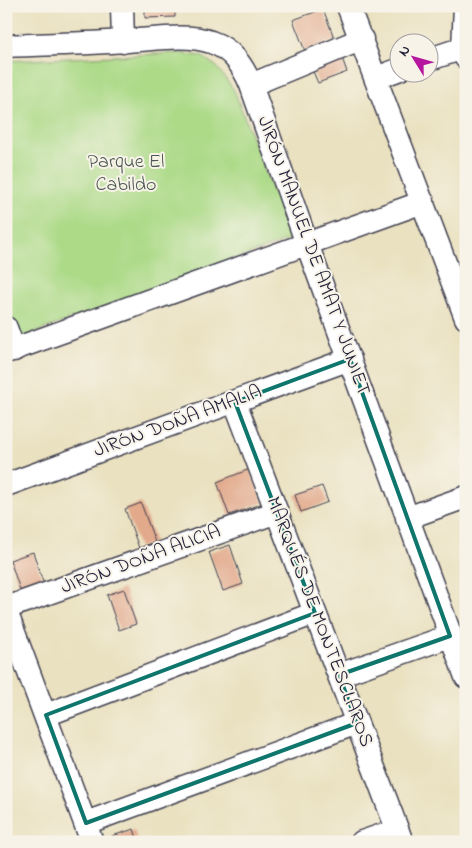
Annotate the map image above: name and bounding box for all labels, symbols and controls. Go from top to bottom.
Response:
north arrow [390,32,440,82]
text: N [394,41,416,61]
street label: JIRÓN MANUEL DE AMAT Y JUNIET [249,112,377,400]
park label: Parque El Cabildo [88,148,164,200]
street label: JIRÓN DOÑA AMALIA [90,378,266,466]
street label: MARQUÉS DE MONTESCLAROS [258,493,380,752]
street label: JIRÓN DOÑA ALICIA [57,518,225,602]

